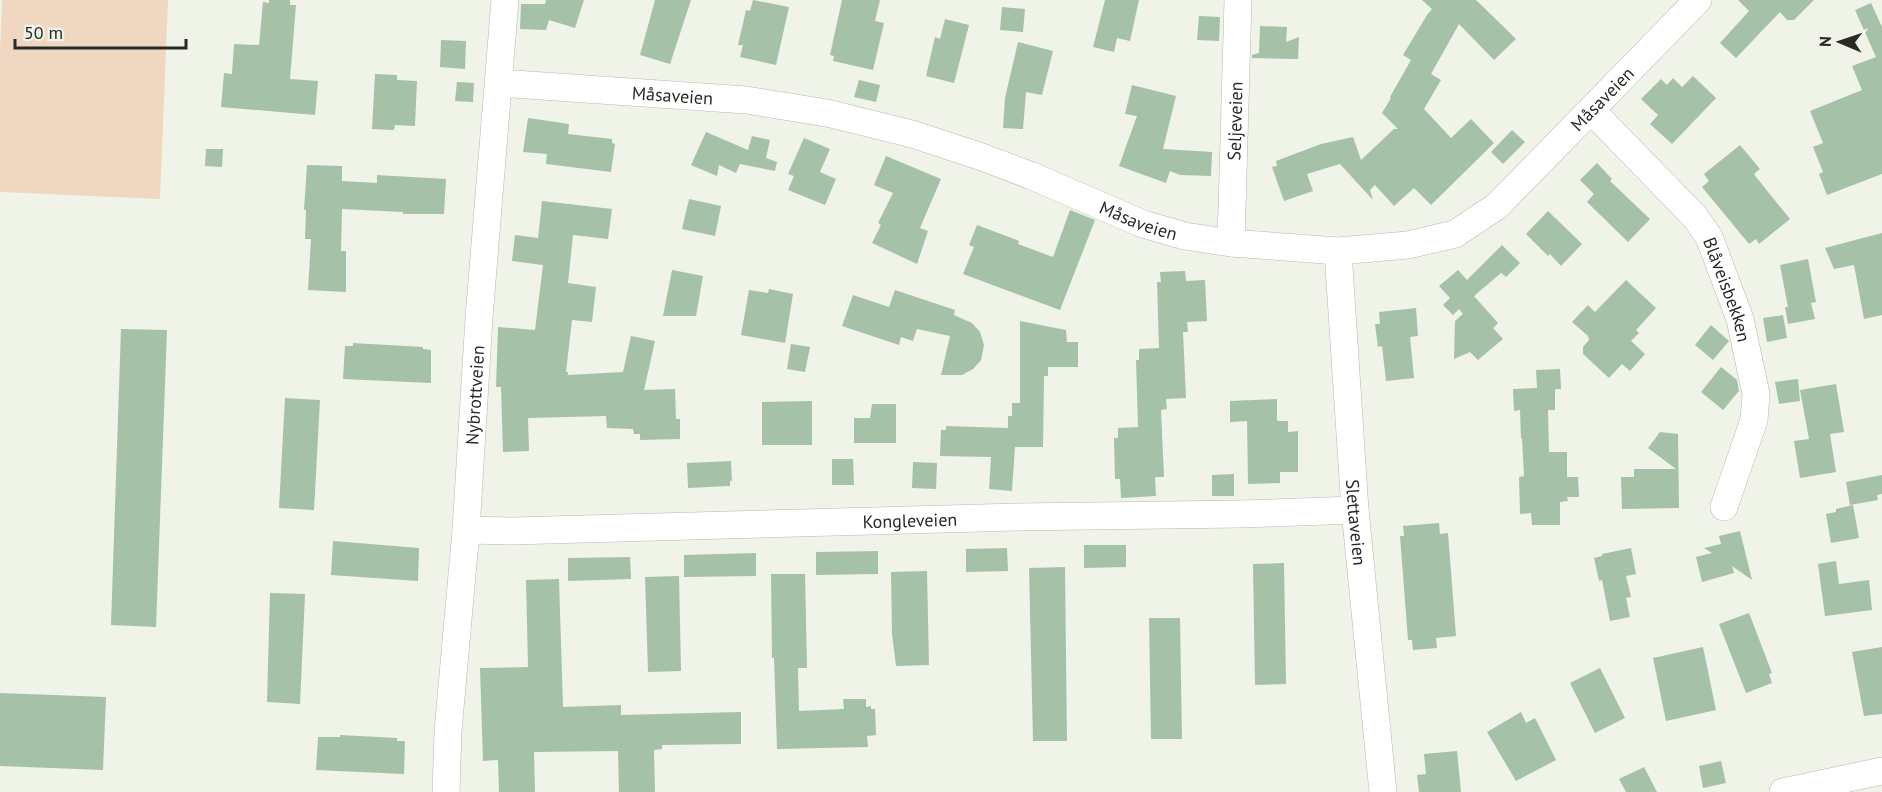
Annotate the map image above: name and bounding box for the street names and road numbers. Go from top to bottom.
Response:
street label: Måsaveien [1565,61,1638,136]
street label: Måsaveien [631,81,714,109]
street label: Seljeveien [1222,81,1247,161]
street label: Måsaveien [1096,195,1180,245]
street label: Blåveisbekken [1699,234,1756,344]
street label: Nybrottveien [460,345,489,446]
street label: Slettaveien [1342,478,1372,567]
street label: Kongleveien [862,507,958,533]

